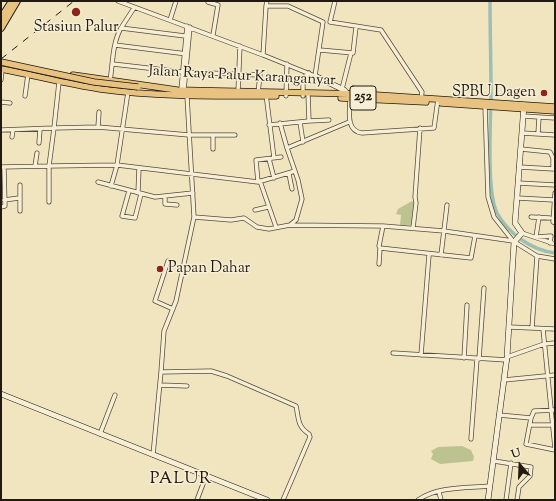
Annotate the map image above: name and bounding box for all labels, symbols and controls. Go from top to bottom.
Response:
marker: Stasiun Palur [70,6,82,18]
place label: Stasiun Palur [33,19,119,37]
street label: Jalan Raya Palur Karanganyar [148,63,336,91]
place label: SPBU Dagen [452,84,536,102]
road number: 252 [350,86,376,110]
marker: SPBU Dagen [539,88,549,98]
place label: Papan Dahar [168,260,250,278]
marker: Papan Dahar [155,264,165,274]
north arrow [500,445,540,485]
text: U [509,445,523,463]
district label: PALUR [150,470,212,490]

